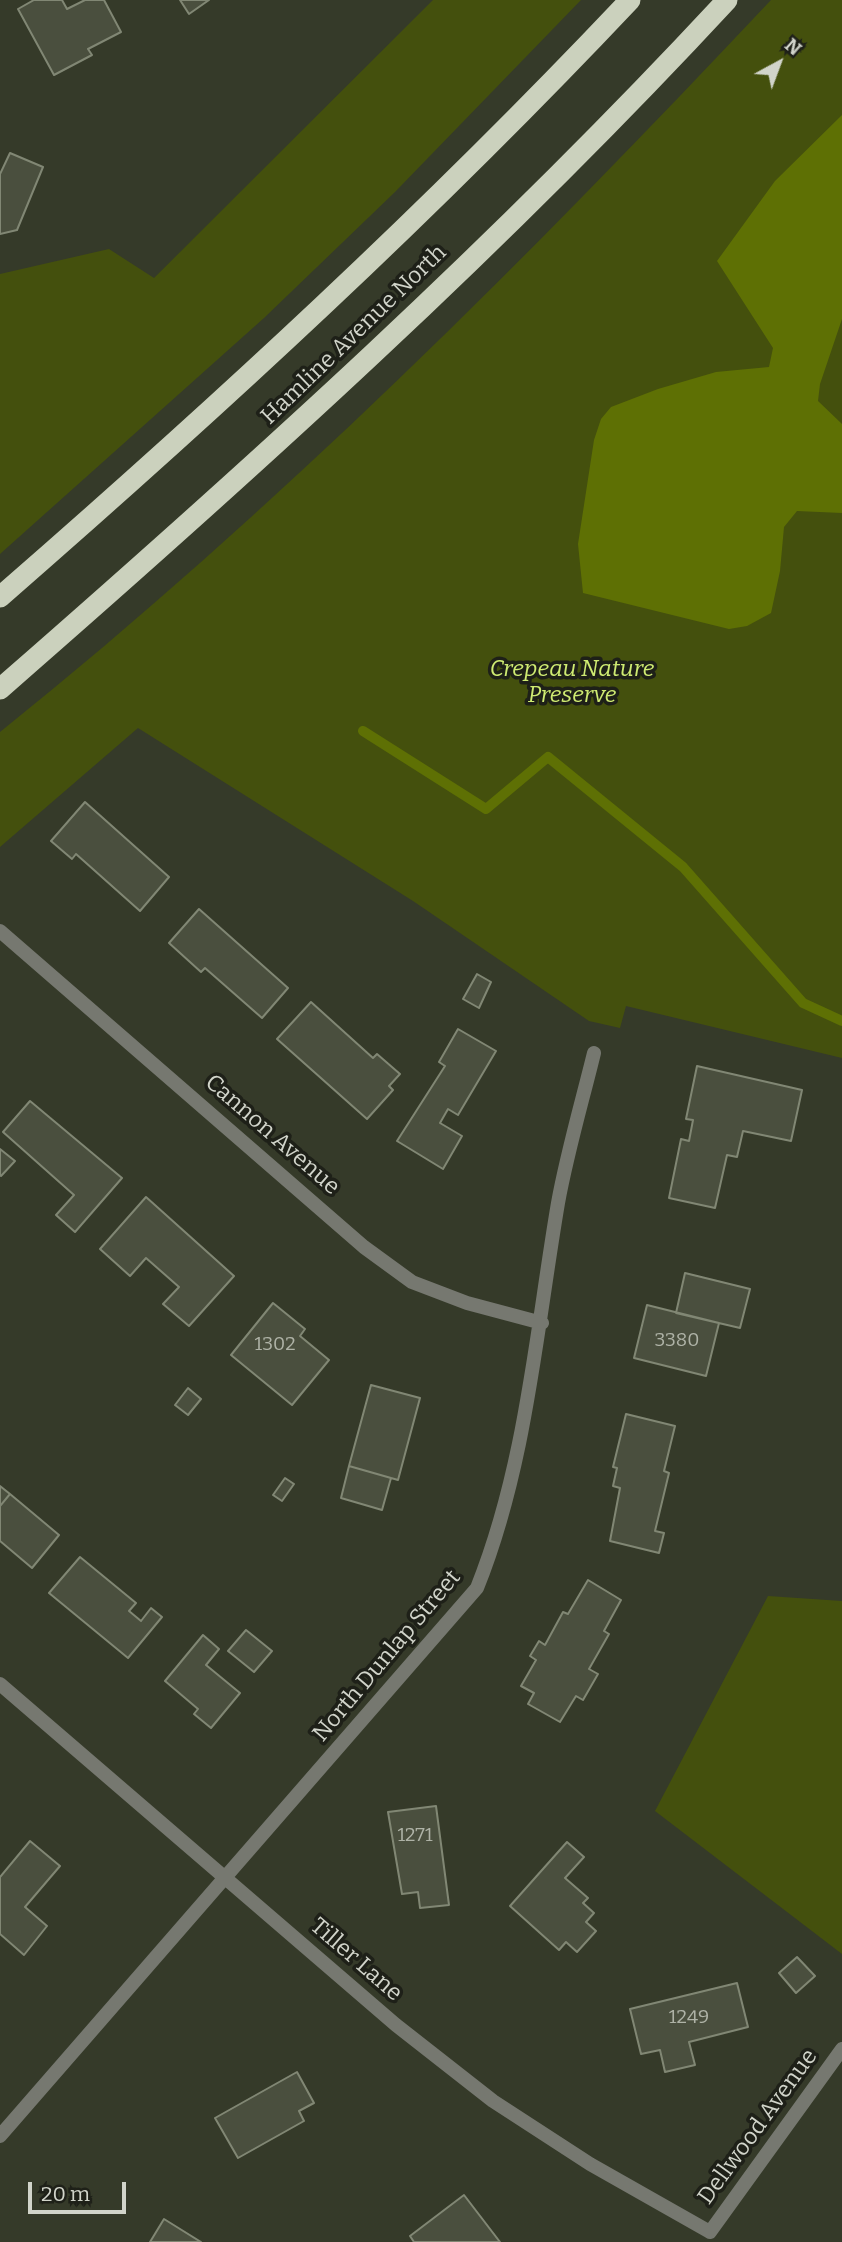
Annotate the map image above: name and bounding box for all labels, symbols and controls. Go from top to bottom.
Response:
north arrow [744,28,814,98]
text: N [780,33,806,60]
street label: Hamline Avenue North [256,239,452,431]
park label: Crepeau Nature Preserve [490,656,654,710]
street label: Cannon Avenue [199,1069,345,1201]
house number: 3380 [655,1330,699,1352]
house number: 1302 [254,1334,296,1356]
street label: North Dunlap Street [307,1565,467,1747]
house number: 1271 [397,1825,433,1847]
street label: Tiller Lane [304,1913,408,2007]
house number: 1249 [669,2007,709,2029]
street label: Dellwood Avenue [692,2044,824,2210]
scale bar [32,2168,130,2212]
text: 20 m [41,2181,90,2207]

